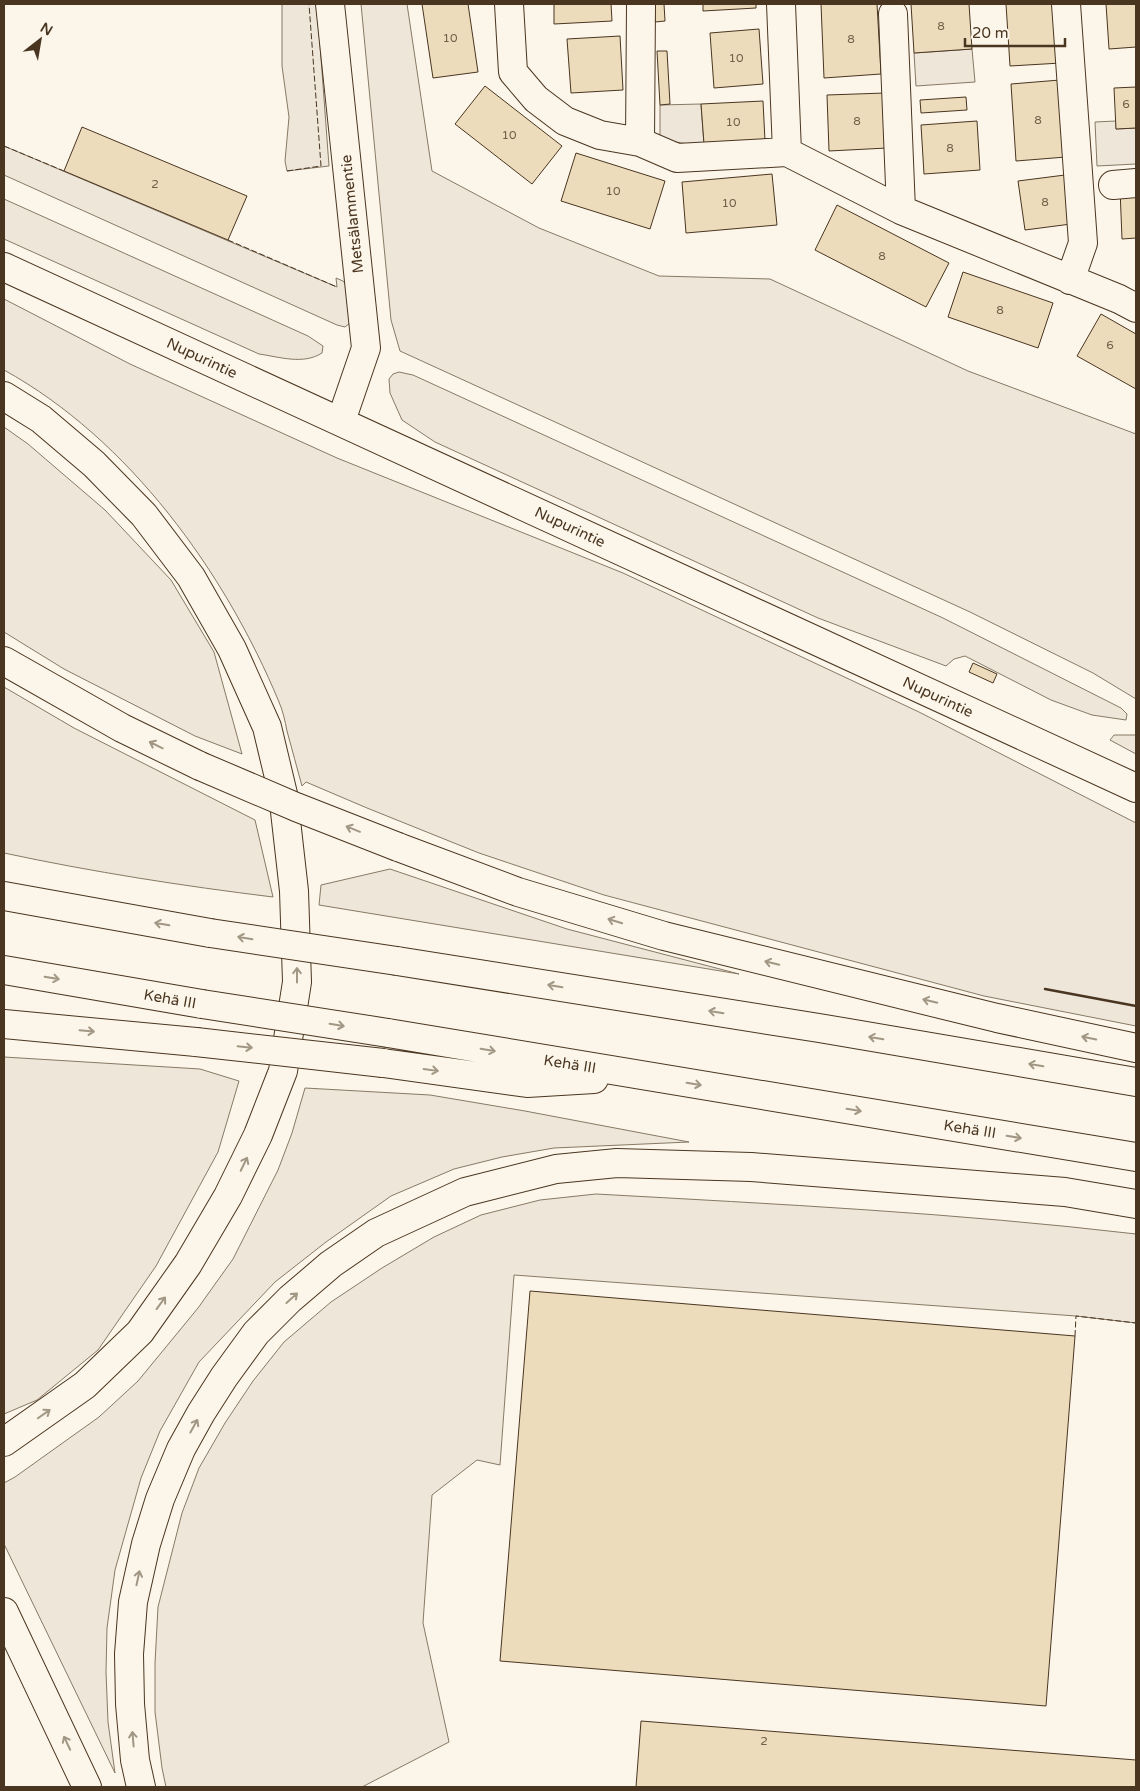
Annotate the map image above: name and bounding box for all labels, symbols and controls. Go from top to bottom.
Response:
north arrow [15,15,65,65]
scale bar [965,15,1065,47]
text: N [37,19,56,39]
house number: 8 [937,19,945,33]
text: 20 m [972,24,1009,42]
house number: 10 [442,31,458,45]
house number: 8 [847,32,855,46]
house number: 10 [728,51,744,65]
house number: 6 [1122,97,1130,111]
house number: 8 [1034,113,1042,127]
house number: 8 [853,114,861,128]
house number: 10 [725,115,741,129]
house number: 10 [501,128,517,142]
house number: 8 [946,141,954,155]
street label: Metsälammentie [337,154,367,274]
house number: 2 [151,177,159,191]
house number: 10 [605,184,621,198]
house number: 8 [1041,195,1049,209]
house number: 10 [721,196,737,210]
house number: 8 [878,249,886,263]
house number: 8 [996,303,1004,317]
street label: Nupurintie [164,334,240,382]
house number: 6 [1106,338,1114,352]
street label: Nupurintie [532,503,608,551]
street label: Nupurintie [900,673,976,721]
one-way arrow [149,739,164,749]
one-way arrow [346,824,361,834]
one-way arrow [608,916,624,926]
one-way arrow [155,919,171,929]
one-way arrow [237,933,253,943]
one-way arrow [765,958,781,967]
one-way arrow [292,968,301,984]
one-way arrow [43,974,59,984]
one-way arrow [548,981,564,991]
street label: Kehä III [142,986,198,1012]
one-way arrow [923,996,939,1005]
one-way arrow [708,1006,724,1016]
one-way arrow [329,1021,345,1031]
one-way arrow [79,1027,95,1036]
one-way arrow [869,1032,885,1042]
one-way arrow [1081,1033,1097,1042]
one-way arrow [237,1042,253,1052]
one-way arrow [479,1046,495,1056]
street label: Kehä III [542,1051,598,1077]
one-way arrow [1029,1060,1045,1070]
one-way arrow [423,1065,439,1075]
one-way arrow [685,1079,701,1089]
one-way arrow [846,1106,862,1116]
street label: Kehä III [942,1116,998,1142]
one-way arrow [1006,1132,1022,1142]
one-way arrow [240,1157,249,1172]
one-way arrow [286,1292,299,1304]
one-way arrow [156,1296,166,1310]
one-way arrow [37,1409,51,1419]
one-way arrow [189,1419,199,1434]
one-way arrow [134,1570,143,1586]
one-way arrow [128,1732,137,1748]
house number: 2 [760,1734,768,1748]
one-way arrow [61,1736,71,1751]

